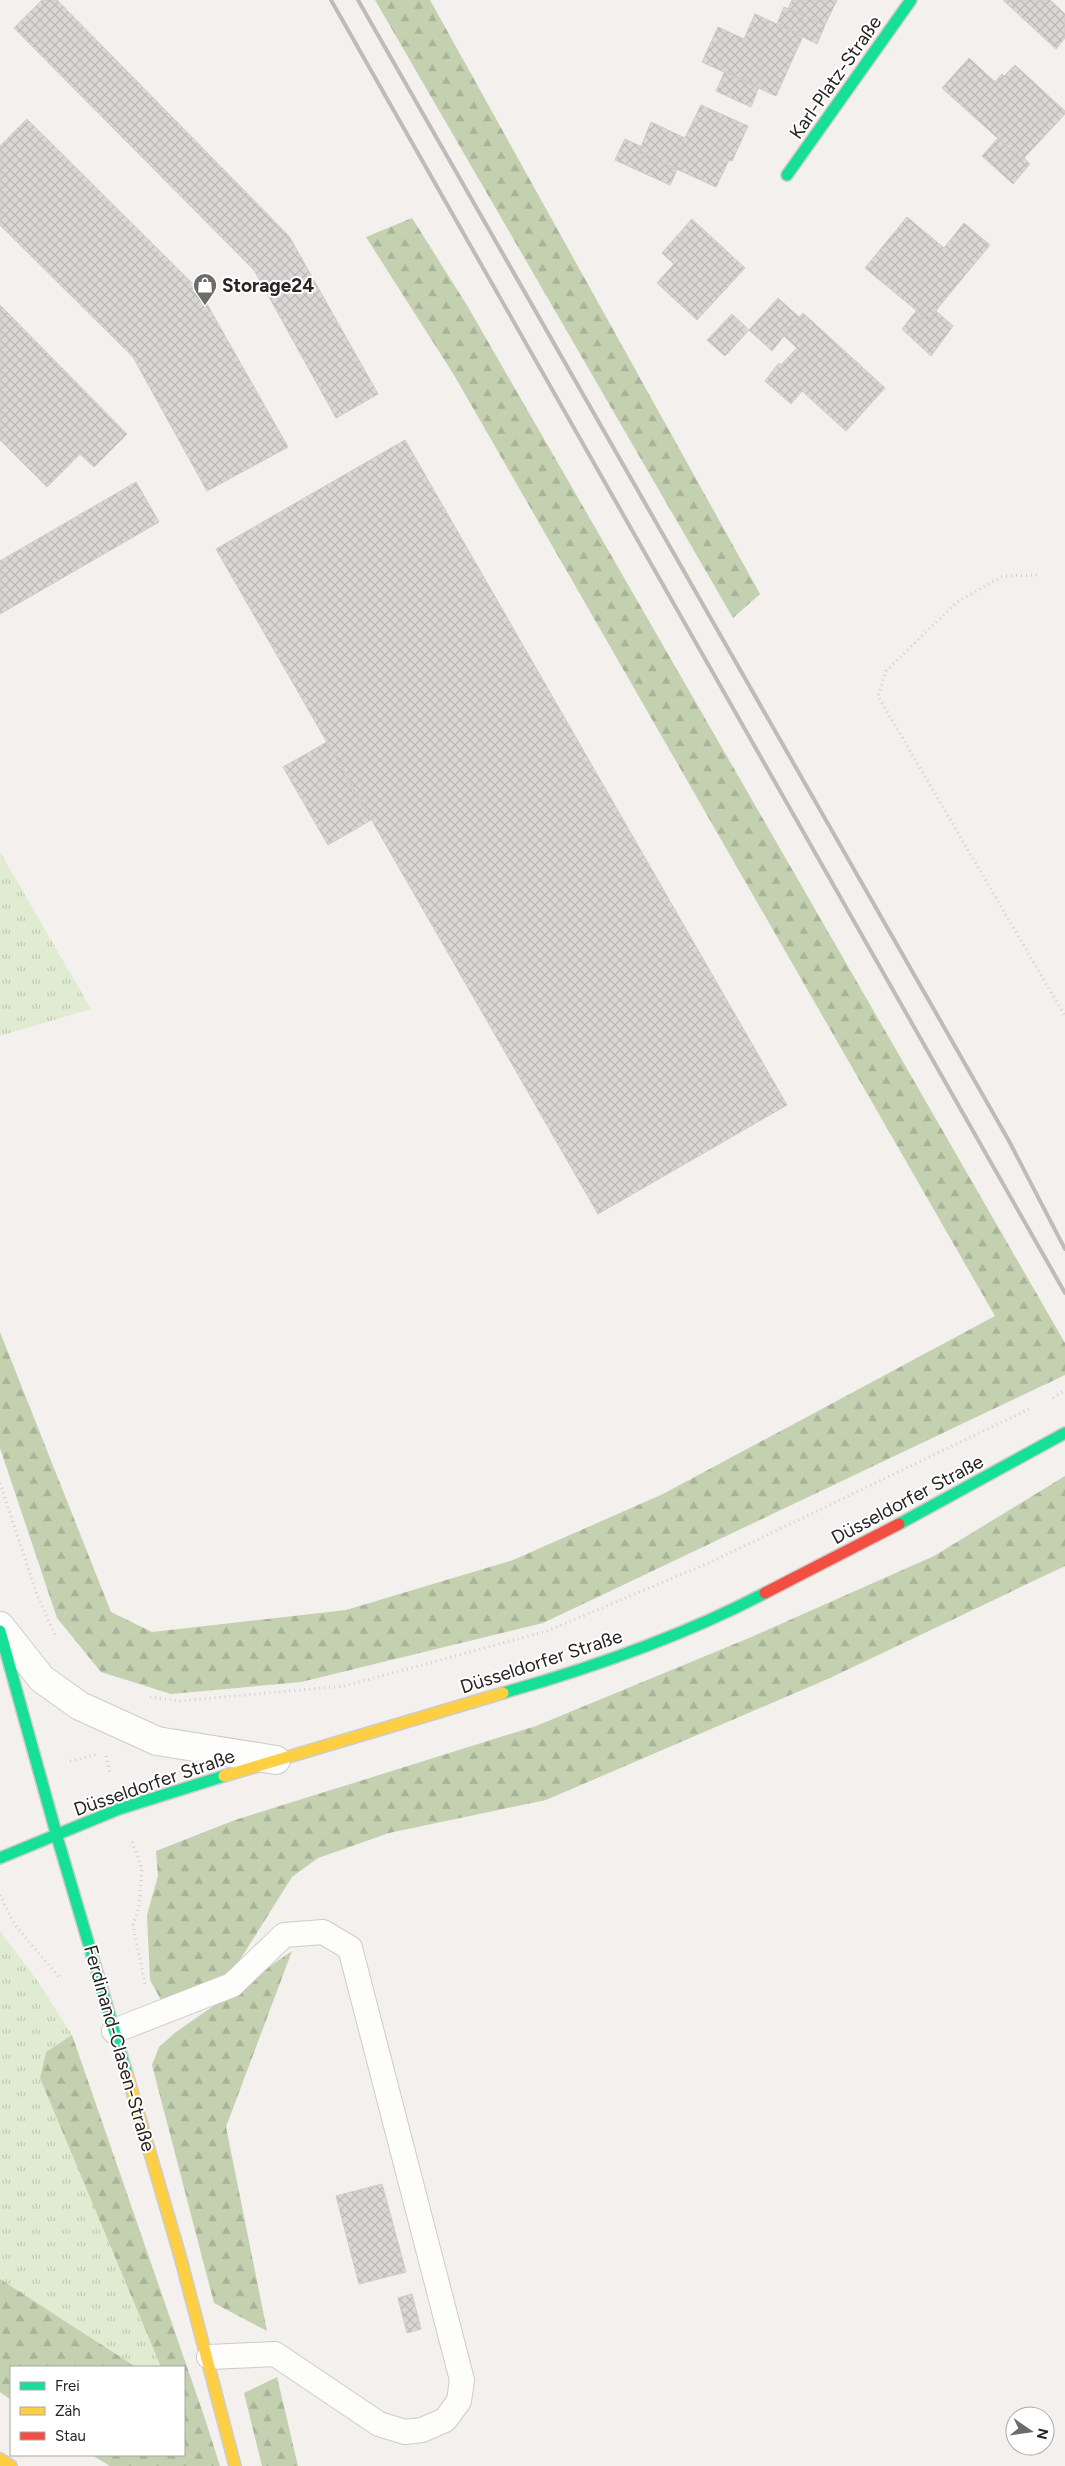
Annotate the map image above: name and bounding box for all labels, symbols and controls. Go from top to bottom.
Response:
street label: Karl-Platz-Straße [784,11,886,143]
shop icon: Storage24 [192,272,218,306]
place label: Storage24 [222,274,314,297]
street label: Düsseldorfer Straße [827,1450,987,1549]
street label: Düsseldorfer Straße [457,1624,625,1699]
street label: Düsseldorfer Straße [71,1744,238,1821]
street label: Ferdinand-Clasen-Straße [79,1942,160,2154]
legend [10,2366,185,2456]
text: Frei [55,2377,80,2395]
text: Zäh [55,2402,81,2420]
north arrow [1005,2406,1055,2456]
text: Stau [55,2427,86,2445]
text: N [1033,2427,1052,2441]

